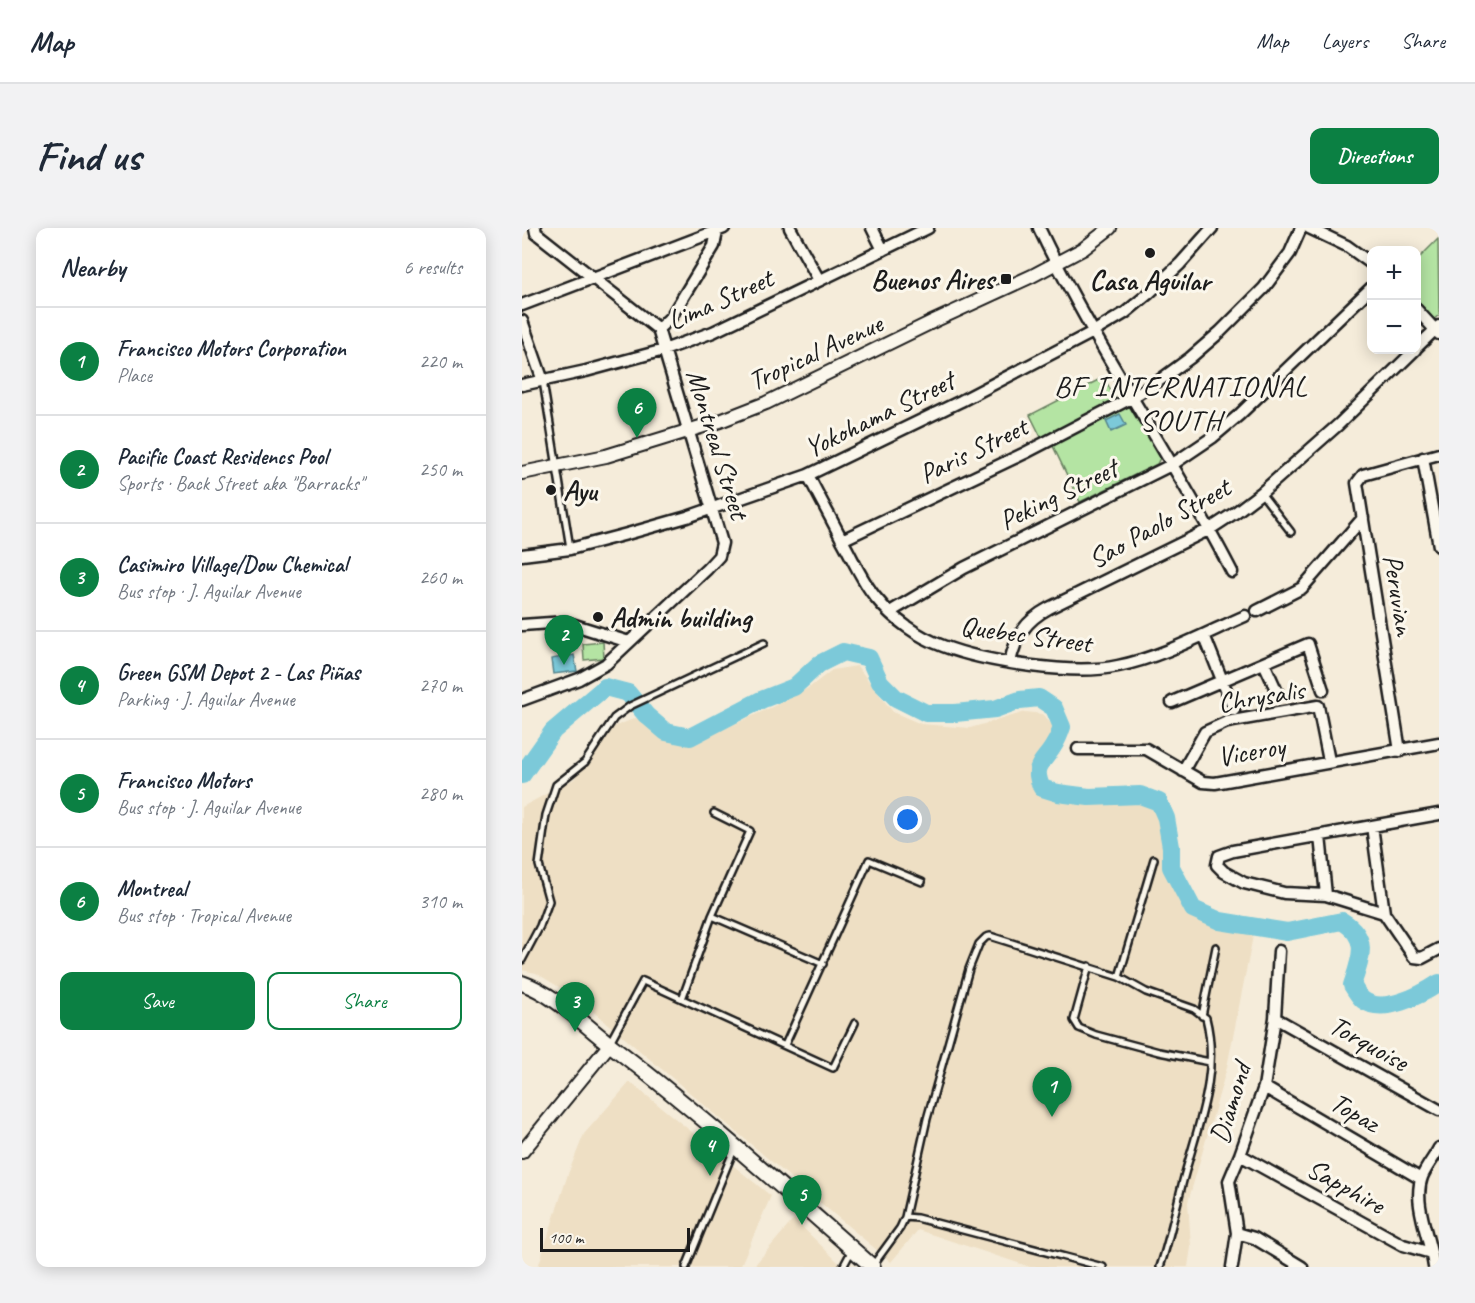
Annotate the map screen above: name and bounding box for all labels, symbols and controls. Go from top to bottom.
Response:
text: Map [30,24,73,59]
text: Map [1256,28,1289,54]
text: Layers [1322,28,1368,54]
text: Share [1401,28,1445,54]
button: Directions [1310,128,1439,184]
text: Find us [36,130,141,183]
marker: Casa Aguilar [1143,246,1157,260]
map controls [1367,246,1421,354]
button: + [1367,246,1421,300]
text: Nearby [60,251,125,284]
text: 6 results [403,255,462,280]
street label: Lima Street [662,259,781,338]
place label: Buenos Aires [871,262,997,297]
place label: Casa Aguilar [1090,263,1213,298]
marker: Buenos Aires [999,272,1013,286]
button: − [1367,300,1421,354]
street label: Tropical Avenue [742,305,889,398]
text: Francisco Motors Corporation [117,335,346,363]
text: 1 [75,349,84,374]
text: 220 m [419,349,462,374]
street label: Yokohama Street [798,361,963,465]
text: Place [117,363,152,388]
street label: Montreal Street [679,365,758,526]
district label: BF INTERNATIONAL SOUTH [1054,367,1308,439]
pin: 6 [618,388,656,438]
street label: Paris Street [913,408,1035,491]
text: Pacific Coast Residencs Pool [117,443,328,471]
street label: Peking Street [993,449,1126,538]
text: 2 [75,457,84,482]
text: 250 m [419,457,462,482]
street label: Sao Paolo Street [1082,468,1238,576]
text: Sports · Back Street aka "Barracks" [117,471,363,496]
place label: Ayu [563,473,599,508]
marker: Ayu [544,483,558,497]
text: Casimiro Village/Dow Chemical [117,551,348,579]
street label: Peruvian [1375,552,1423,639]
text: 3 [75,565,84,590]
text: 260 m [419,565,462,590]
text: Bus stop · J. Aguilar Avenue [117,579,301,604]
place label: Admin building [610,600,754,635]
street label: Quebec Street [958,607,1096,661]
marker: Admin building [591,610,605,624]
pin: 2 [544,616,584,665]
text: Green GSM Depot 2 - Las Piñas [117,659,360,687]
street label: Chrysalis [1215,672,1309,720]
text: 4 [75,673,84,698]
text: 270 m [419,673,462,698]
text: Parking · J. Aguilar Avenue [117,687,295,712]
street label: Viceroy [1215,727,1290,774]
text: Francisco Motors [117,767,251,795]
text: 5 [75,781,84,806]
text: 280 m [419,781,462,806]
text: Bus stop · J. Aguilar Avenue [117,795,301,820]
your location [893,805,922,834]
text: Montreal [117,875,187,903]
text: 6 [75,889,84,914]
text: 310 m [419,889,462,914]
text: Bus stop · Tropical Avenue [117,903,291,928]
button: Save [60,972,255,1030]
button: Share [267,972,462,1030]
pin: 3 [556,982,594,1032]
street label: Torquoise [1323,1007,1416,1080]
street label: Diamond [1201,1055,1260,1147]
pin: 1 [1032,1068,1072,1117]
street label: Topaz [1324,1084,1388,1141]
pin: 4 [690,1126,729,1176]
street label: Sapphire [1301,1150,1393,1223]
pin: 5 [782,1176,822,1225]
scale bar [540,1225,690,1252]
text: 100 m [549,1228,583,1248]

